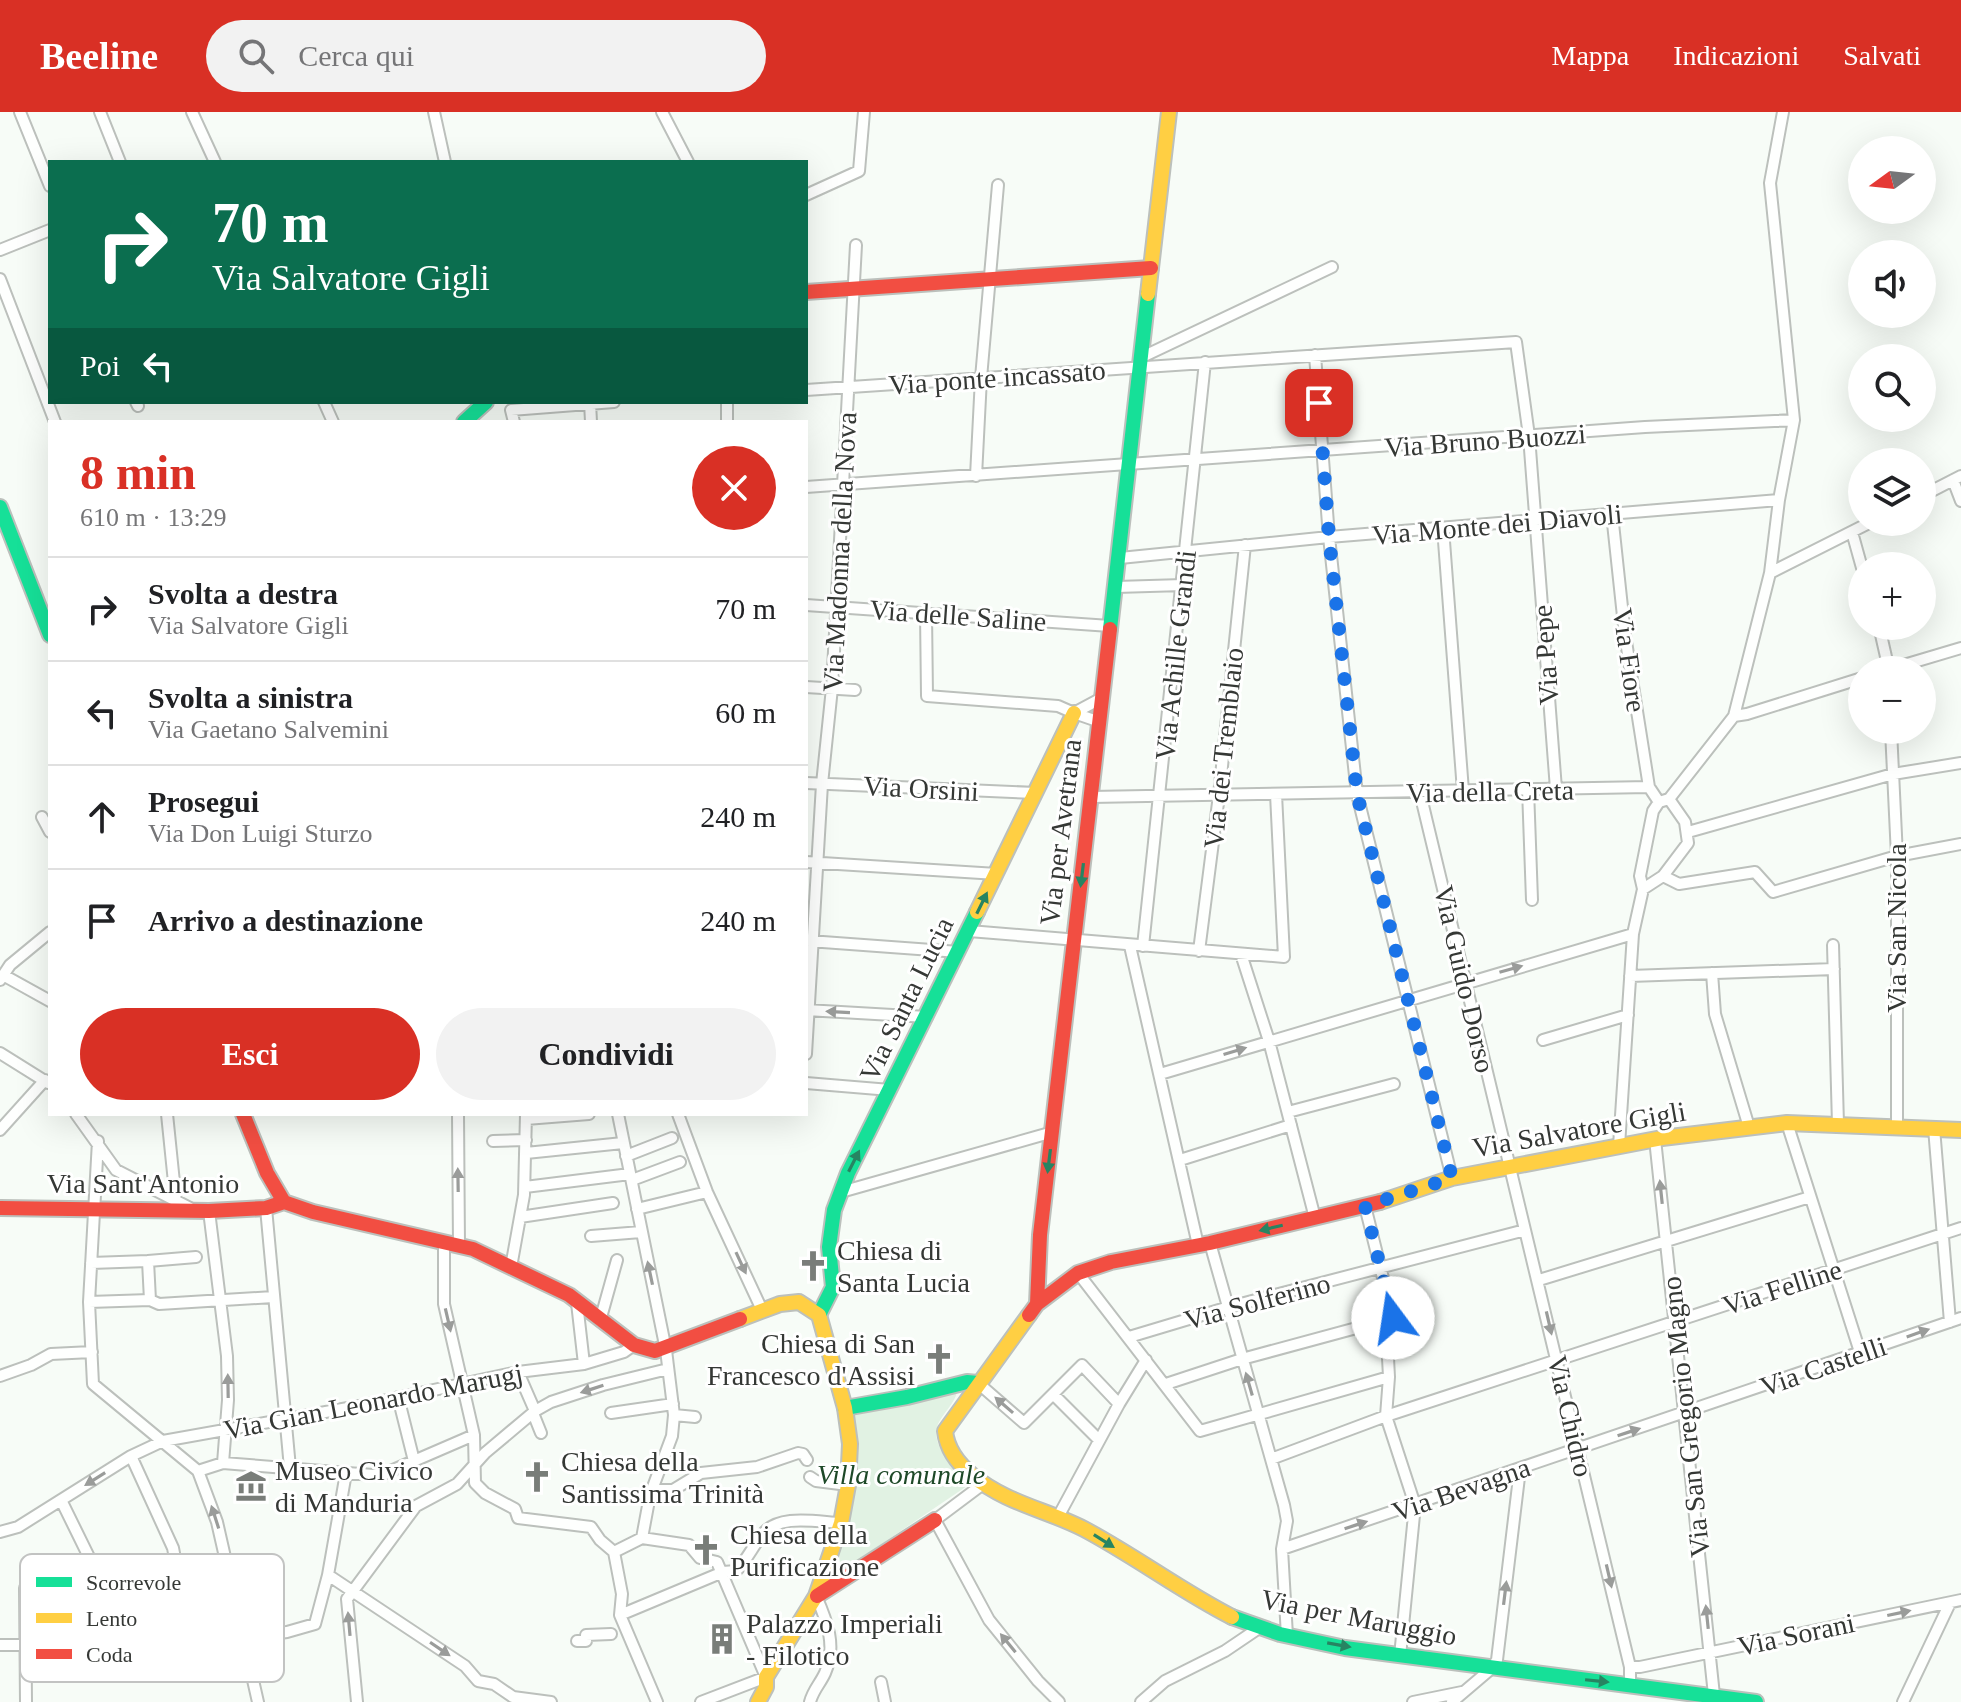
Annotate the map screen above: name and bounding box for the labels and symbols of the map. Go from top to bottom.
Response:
north arrow [1848,136,1936,224]
street label: Via ponte incassato [887,354,1107,401]
pin [1285,369,1353,437]
street label: Via Madonna della Nova [817,411,862,693]
street label: Via Bruno Buozzi [1383,418,1587,463]
street label: Via Monte dei Diavoli [1371,498,1624,551]
street label: Via Achille Grandi [1149,548,1202,762]
street label: Via delle Saline [869,594,1047,637]
street label: Via Pepe [1527,604,1564,706]
street label: Via Fiore [1607,606,1652,714]
street label: Via dei Tremblaio [1198,646,1249,850]
street label: Via per Avetrana [1034,737,1087,927]
street label: Via Orsini [862,770,980,807]
street label: Via della Creta [1406,775,1575,808]
street label: Via San Nicola [1881,843,1912,1013]
one-way arrow [1075,863,1088,888]
street label: Via Guido Dorso [1428,882,1501,1076]
one-way arrow [976,892,989,915]
street label: Via Santa Lucia [853,912,960,1086]
one-way arrow [1499,962,1523,975]
one-way arrow [825,1005,850,1018]
one-way arrow [1223,1044,1247,1057]
street label: Via Salvatore Gigli [1470,1095,1688,1164]
one-way arrow [1043,1149,1056,1174]
one-way arrow [847,1150,861,1173]
one-way arrow [452,1167,465,1192]
street label: Via Sant'Antonio [47,1168,239,1199]
one-way arrow [1654,1179,1667,1204]
one-way arrow [1258,1222,1283,1235]
place label: Chiesa di Santa Lucia [837,1235,971,1298]
church icon: Chiesa di Santa Lucia [796,1249,830,1283]
one-way arrow [734,1251,748,1275]
street label: Via Felline [1719,1254,1846,1321]
one-way arrow [643,1260,656,1285]
street label: Via Solferino [1181,1267,1334,1336]
street label: Via San Gregorio Magno [1655,1275,1716,1559]
position arrow [1351,1276,1435,1360]
one-way arrow [442,1308,455,1333]
one-way arrow [1543,1311,1556,1336]
one-way arrow [1906,1326,1930,1338]
place label: Chiesa di San Francesco d'Assisi [707,1328,915,1391]
street label: Via Castelli [1756,1330,1890,1403]
church icon: Chiesa di San Francesco d'Assisi [922,1342,956,1376]
street label: Via Chidro [1542,1352,1600,1480]
street label: Via Gian Leonardo Marugj [221,1357,525,1446]
one-way arrow [1243,1372,1255,1397]
one-way arrow [222,1373,234,1398]
one-way arrow [580,1383,604,1395]
one-way arrow [994,1397,1014,1414]
one-way arrow [1617,1426,1641,1438]
place label: Chiesa della Santissima Trinità [561,1446,765,1509]
street label: Via Bevagna [1388,1451,1535,1528]
place label: Museo Civico di Manduria [275,1455,433,1518]
park label: Villa comunale [817,1459,985,1490]
church icon: Chiesa della Santissima Trinità [520,1460,554,1494]
museum icon: Museo Civico di Manduria [234,1469,268,1503]
one-way arrow [84,1471,106,1485]
one-way arrow [208,1505,220,1529]
one-way arrow [1345,1518,1369,1530]
place label: Chiesa della Purificazione [730,1519,879,1582]
church icon: Chiesa della Purificazione [689,1533,723,1567]
one-way arrow [1093,1534,1115,1548]
legend [20,1554,284,1682]
one-way arrow [1603,1564,1615,1589]
text: Scorrevole [86,1570,181,1595]
one-way arrow [1499,1580,1512,1605]
street label: Via per Maruggio [1258,1583,1460,1652]
one-way arrow [1700,1604,1713,1629]
text: Lento [86,1606,137,1631]
one-way arrow [1886,1606,1911,1619]
street label: Via Sorani [1735,1607,1858,1662]
place label: Palazzo Imperiali - Filotico [746,1608,943,1671]
one-way arrow [342,1611,355,1636]
building icon: Palazzo Imperiali - Filotico [705,1622,739,1656]
one-way arrow [999,1633,1016,1654]
one-way arrow [1327,1640,1352,1652]
one-way arrow [429,1641,450,1656]
text: Coda [86,1642,133,1667]
one-way arrow [1585,1675,1610,1688]

